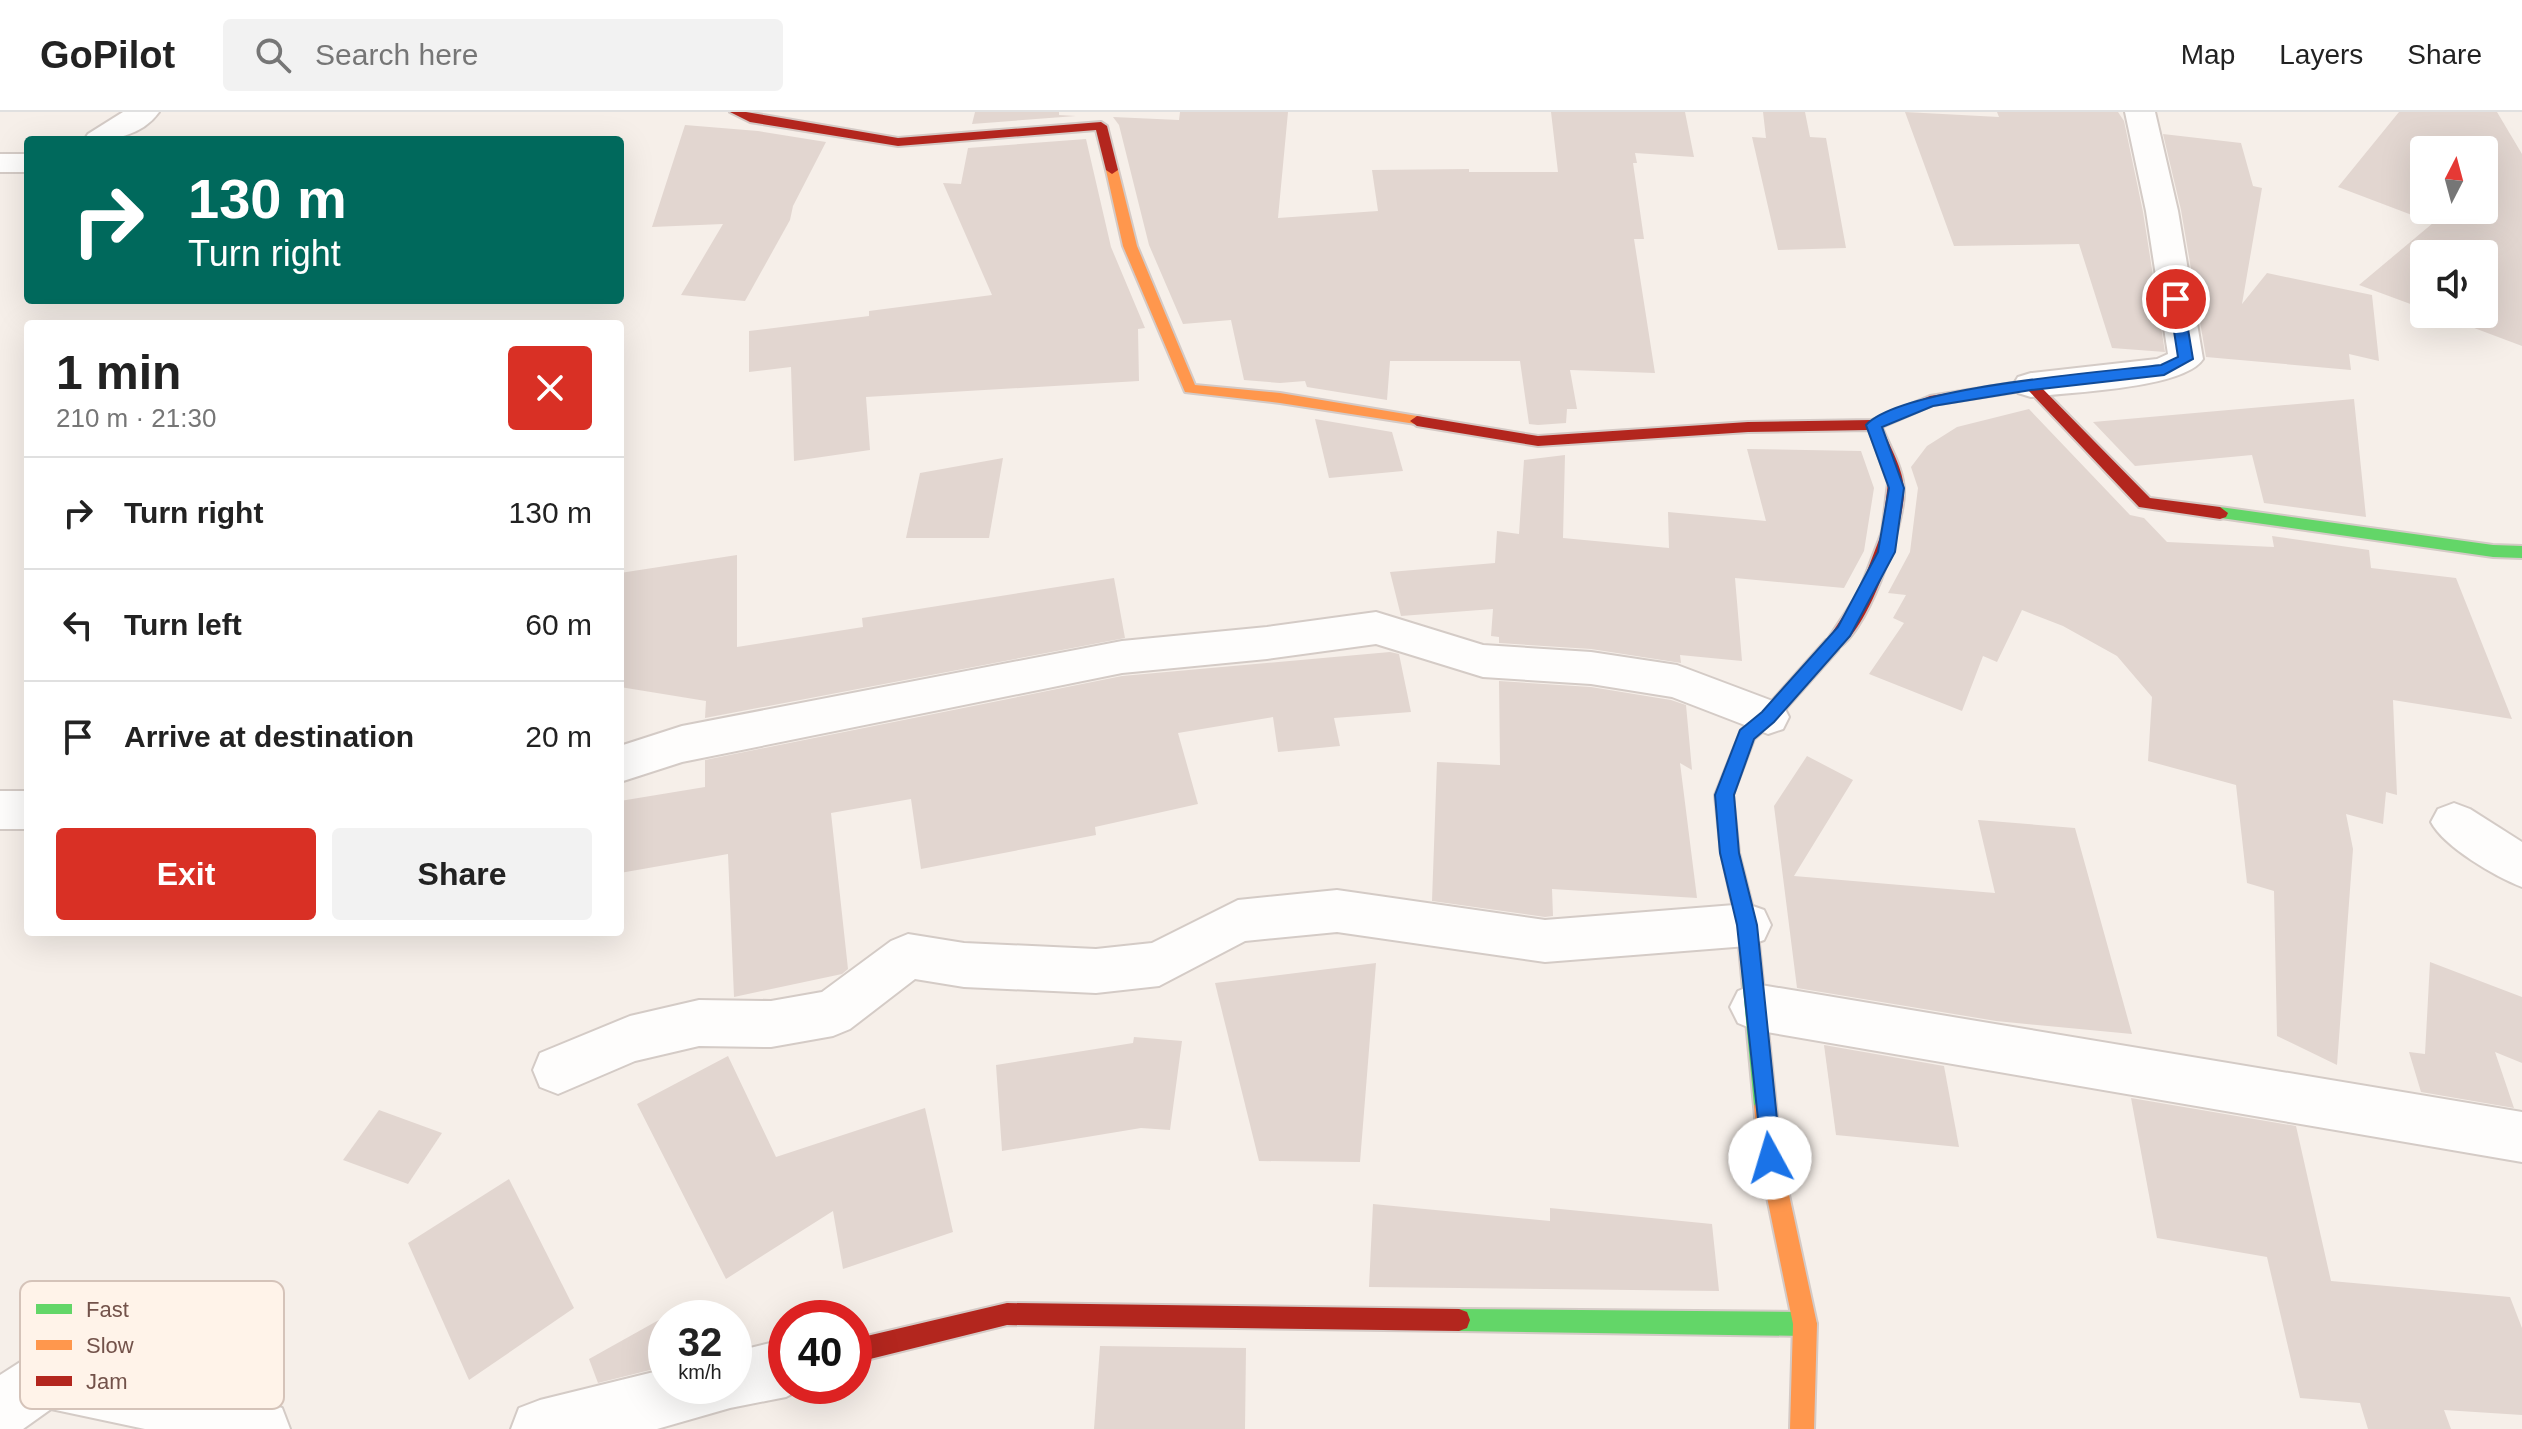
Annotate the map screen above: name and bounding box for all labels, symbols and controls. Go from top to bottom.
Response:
search box [223,19,783,91]
icon: search [251,33,295,77]
text: GoPilot [40,34,175,76]
text: Search here [315,38,479,71]
text: Map [2181,39,2235,70]
text: Layers [2279,39,2363,70]
text: Share [2407,39,2482,70]
north arrow [2410,136,2498,224]
map controls [2410,136,2498,328]
text: 130 m [188,167,347,230]
icon: right [56,168,160,272]
text: Turn right [188,233,341,274]
button: sound [2410,240,2498,328]
pin [2142,265,2210,333]
icon: arrive [2154,277,2198,321]
text: 1 min [56,346,181,399]
button: close [508,346,592,430]
text: 210 m · 21:30 [56,403,216,433]
icon: right [56,491,100,535]
text: Turn right [124,496,263,529]
text: 130 m [509,496,592,529]
icon: left [56,603,100,647]
text: Turn left [124,608,242,641]
text: 60 m [525,608,592,641]
icon: arrive [56,715,100,759]
text: Arrive at destination [124,720,414,753]
text: 20 m [525,720,592,753]
button: Exit [56,828,316,920]
button: Share [332,828,592,920]
position arrow [1728,1116,1812,1200]
legend [20,1281,284,1409]
text: Fast [86,1297,129,1322]
speed limit sign: 40 [768,1300,872,1404]
text: 32 [678,1320,722,1364]
text: Slow [86,1333,134,1358]
text: km/h [678,1361,722,1383]
text: Jam [86,1369,128,1394]

